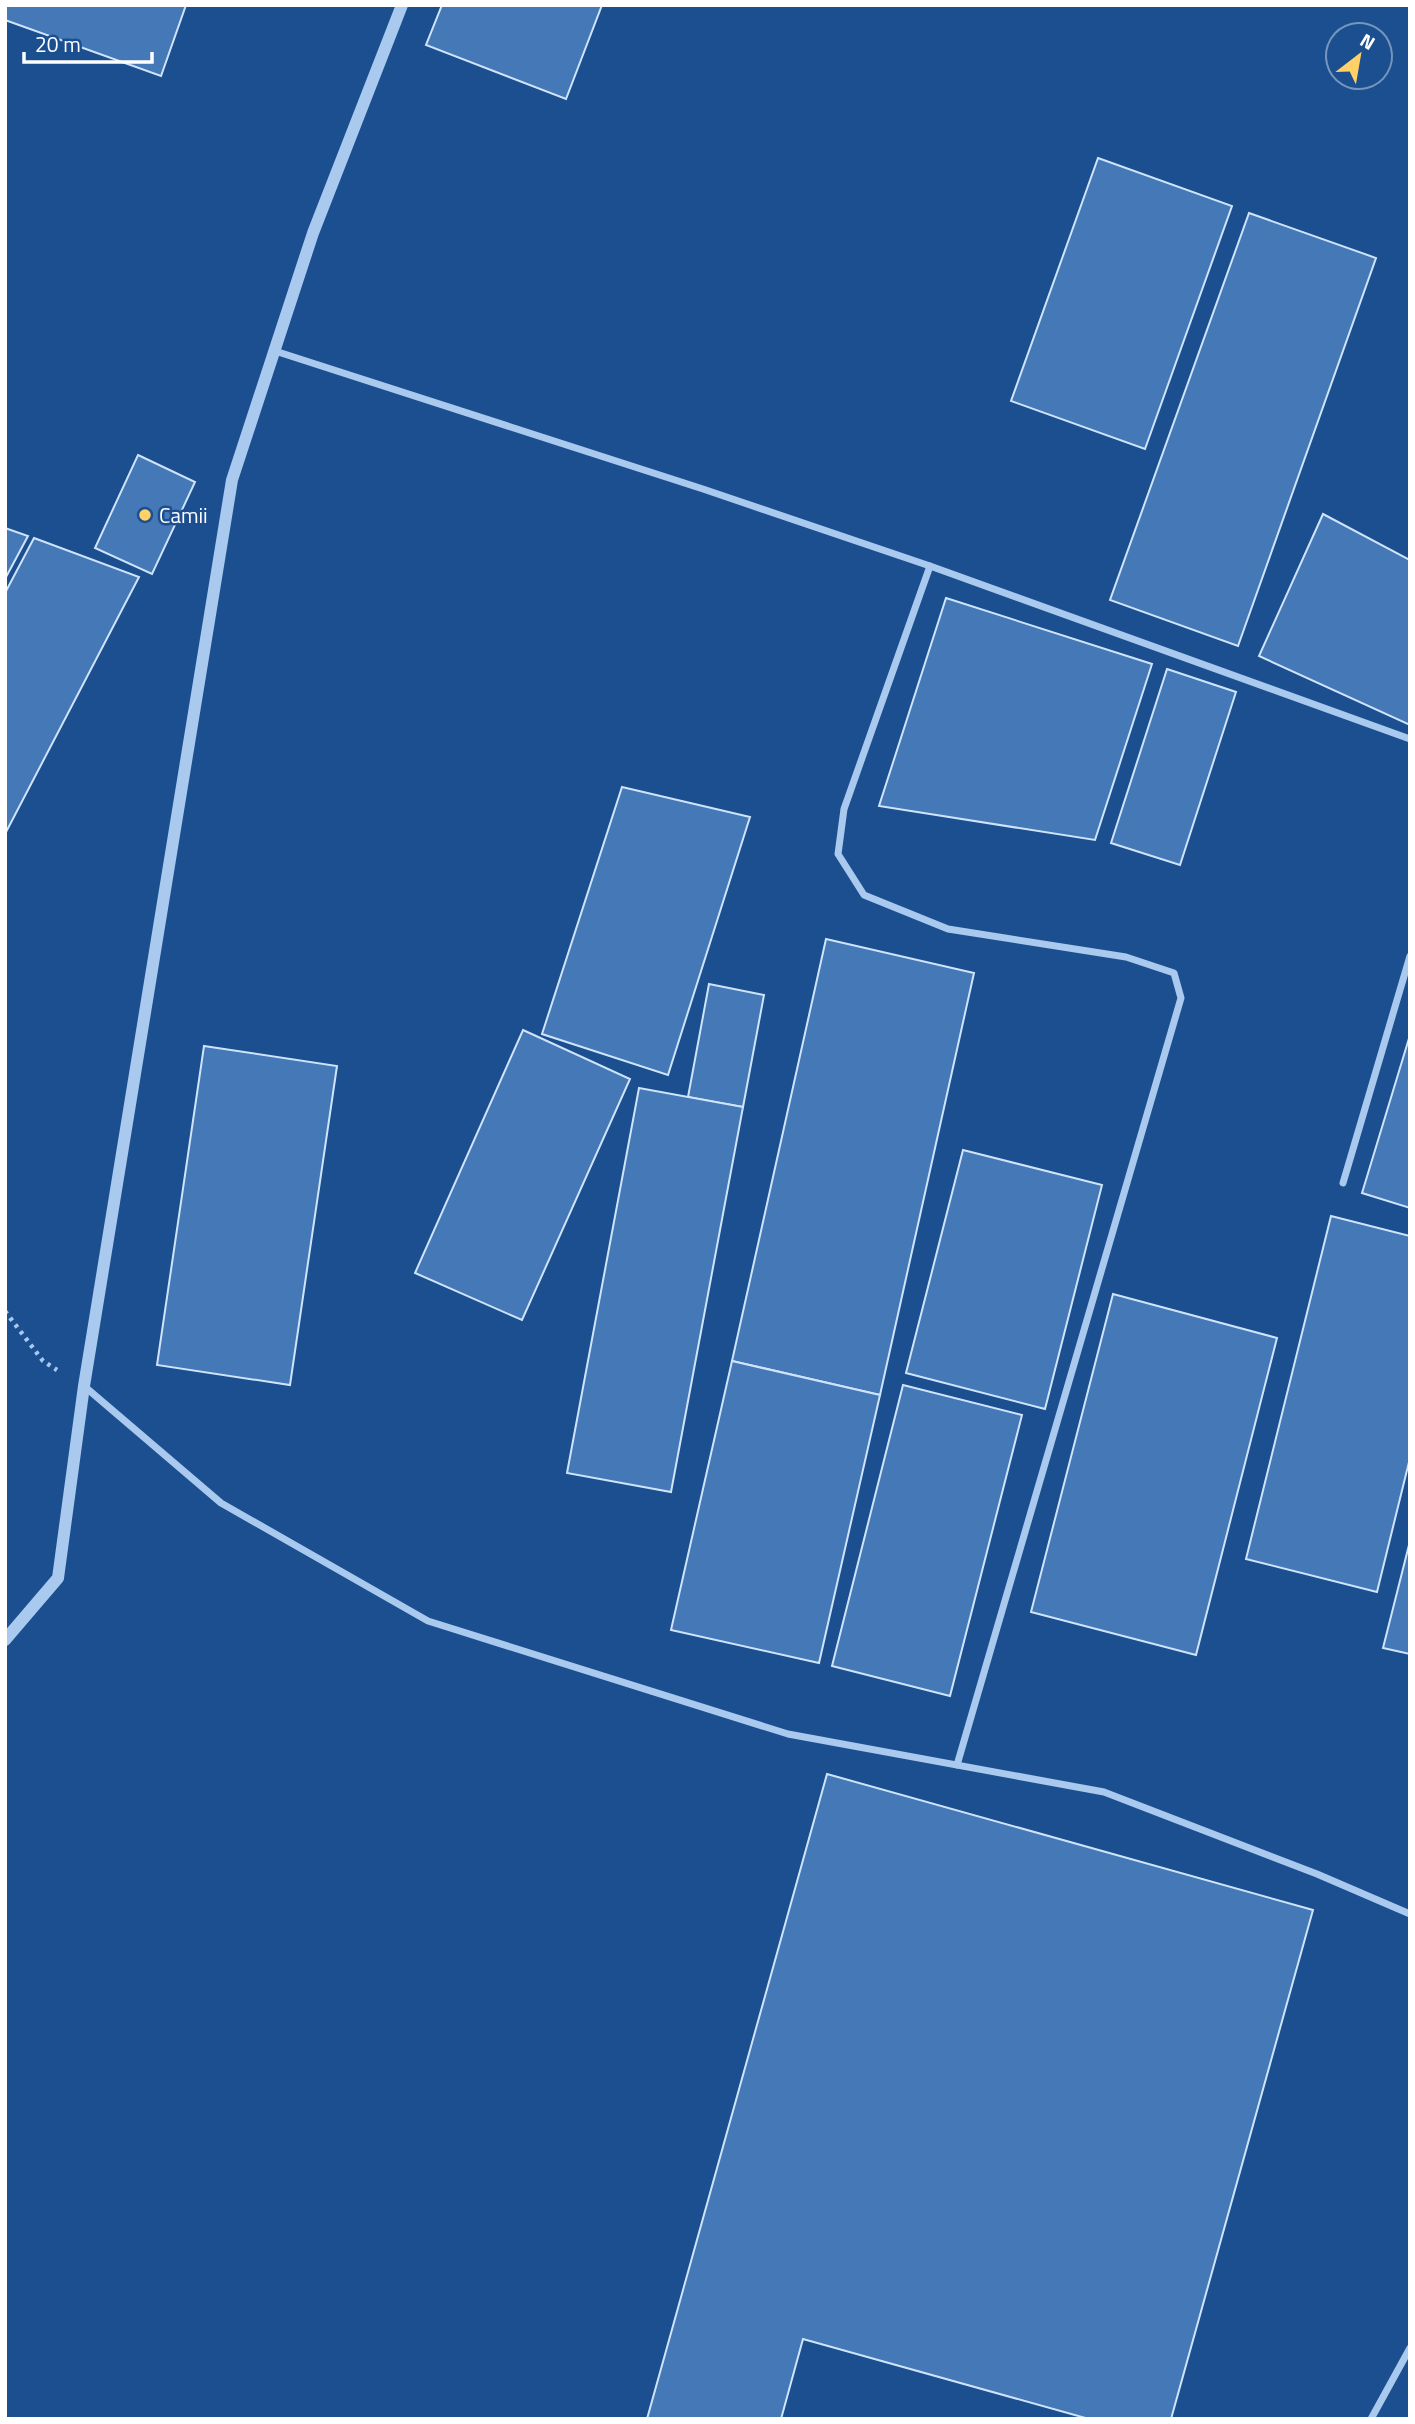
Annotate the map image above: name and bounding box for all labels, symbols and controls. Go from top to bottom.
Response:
scale bar [24,21,152,65]
north arrow [1324,21,1394,91]
text: N [1355,25,1381,57]
text: 20 m [35,28,81,60]
place label: Camii [159,499,208,531]
marker: Camii [137,507,153,523]

